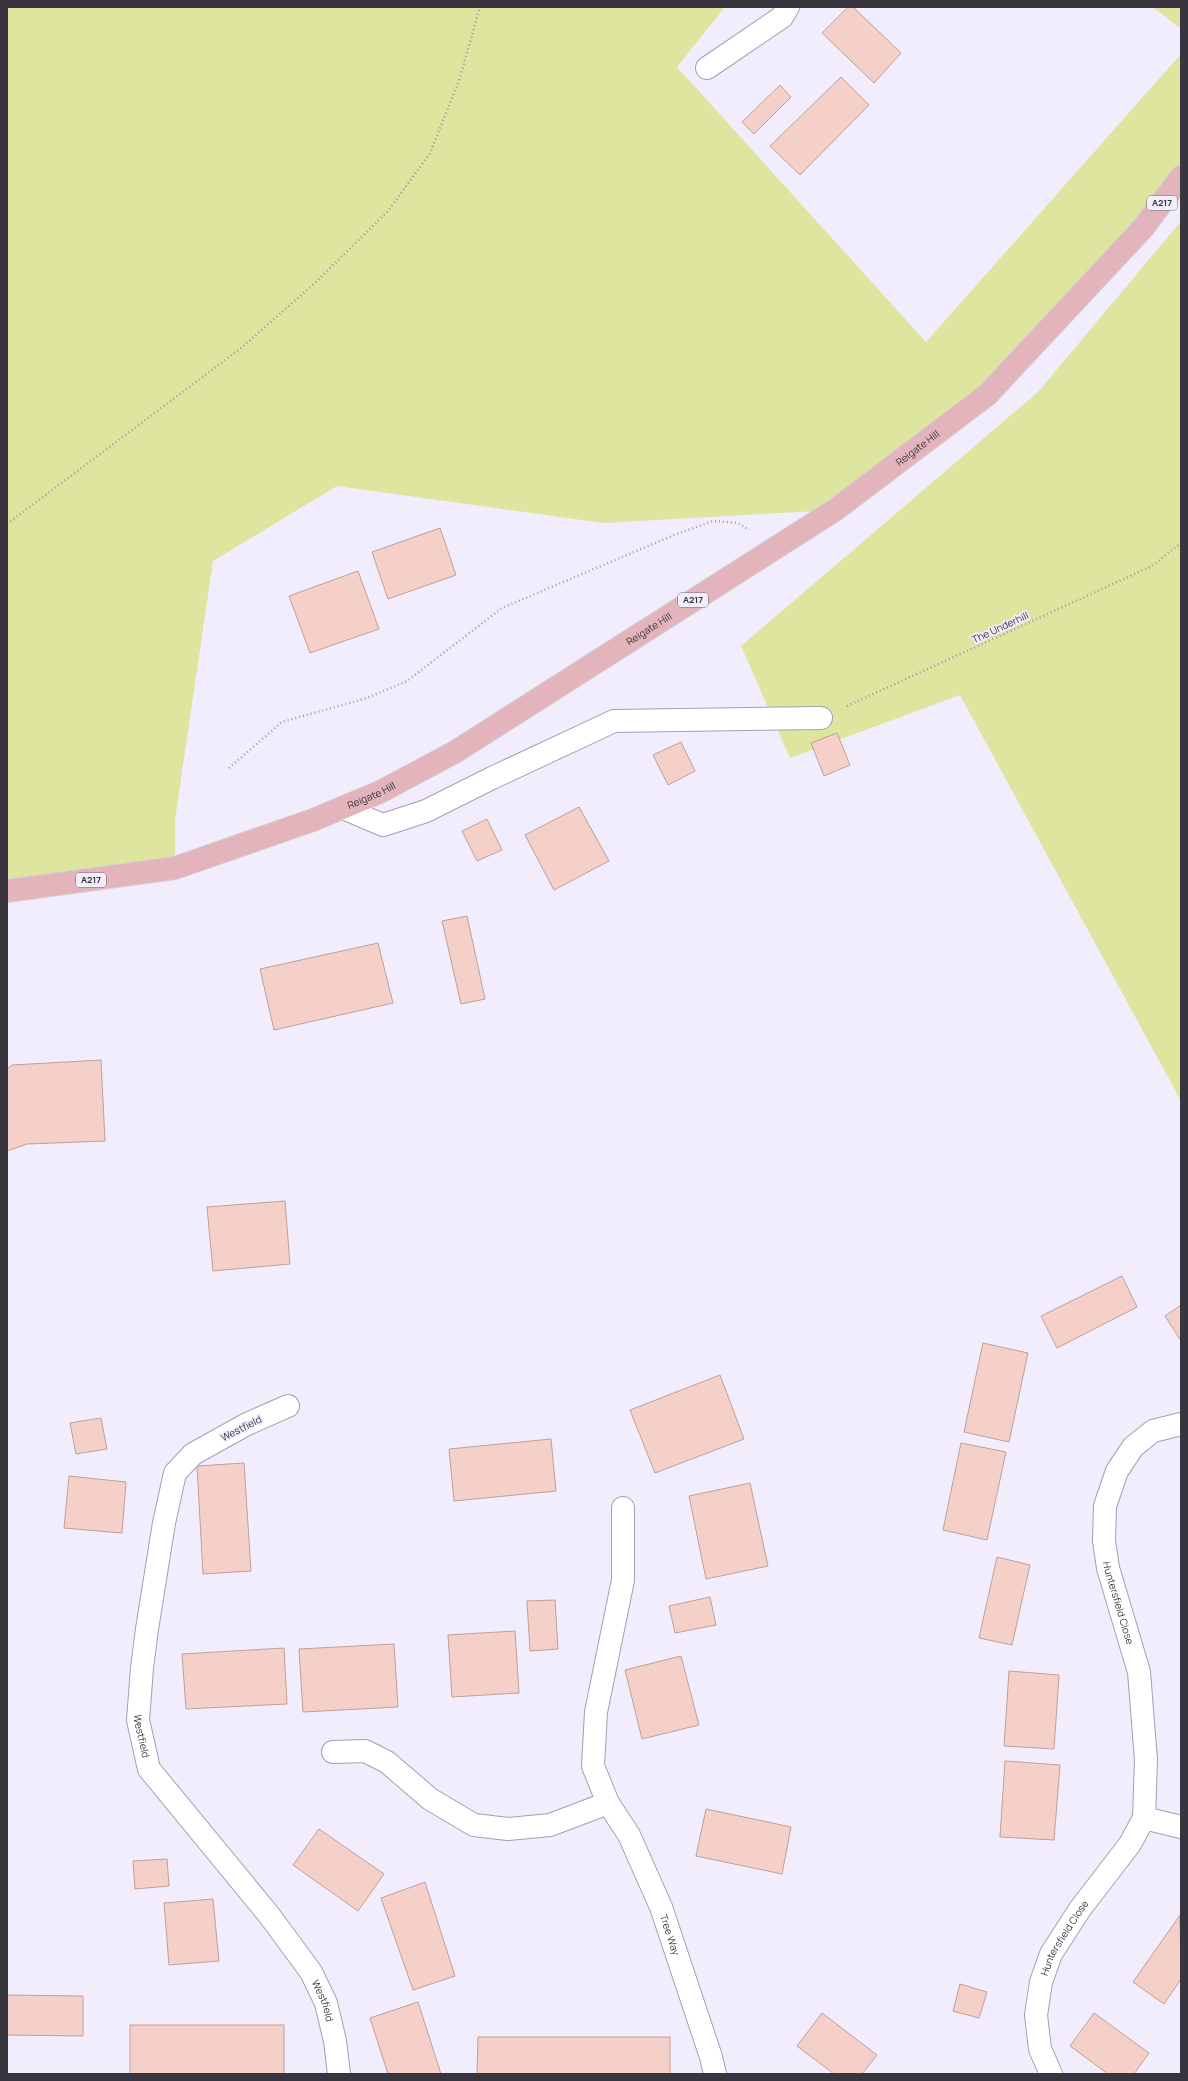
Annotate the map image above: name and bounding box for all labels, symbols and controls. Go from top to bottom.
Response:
road number: A217 [1147,196,1177,210]
street label: Reigate Hill [893,427,942,469]
road number: A217 [678,593,708,607]
street label: The Underhill [969,608,1031,646]
street label: Reigate Hill [623,609,674,648]
street label: Reigate Hill [345,778,398,812]
road number: A217 [76,873,106,887]
street label: Westfield [218,1412,264,1444]
street label: Huntersfield Close [1100,1561,1137,1646]
street label: Westfield [131,1714,153,1759]
street label: Huntersfield Close [1037,1897,1092,1978]
street label: Tree Way [657,1912,684,1958]
street label: Westfield [309,1977,337,2023]

